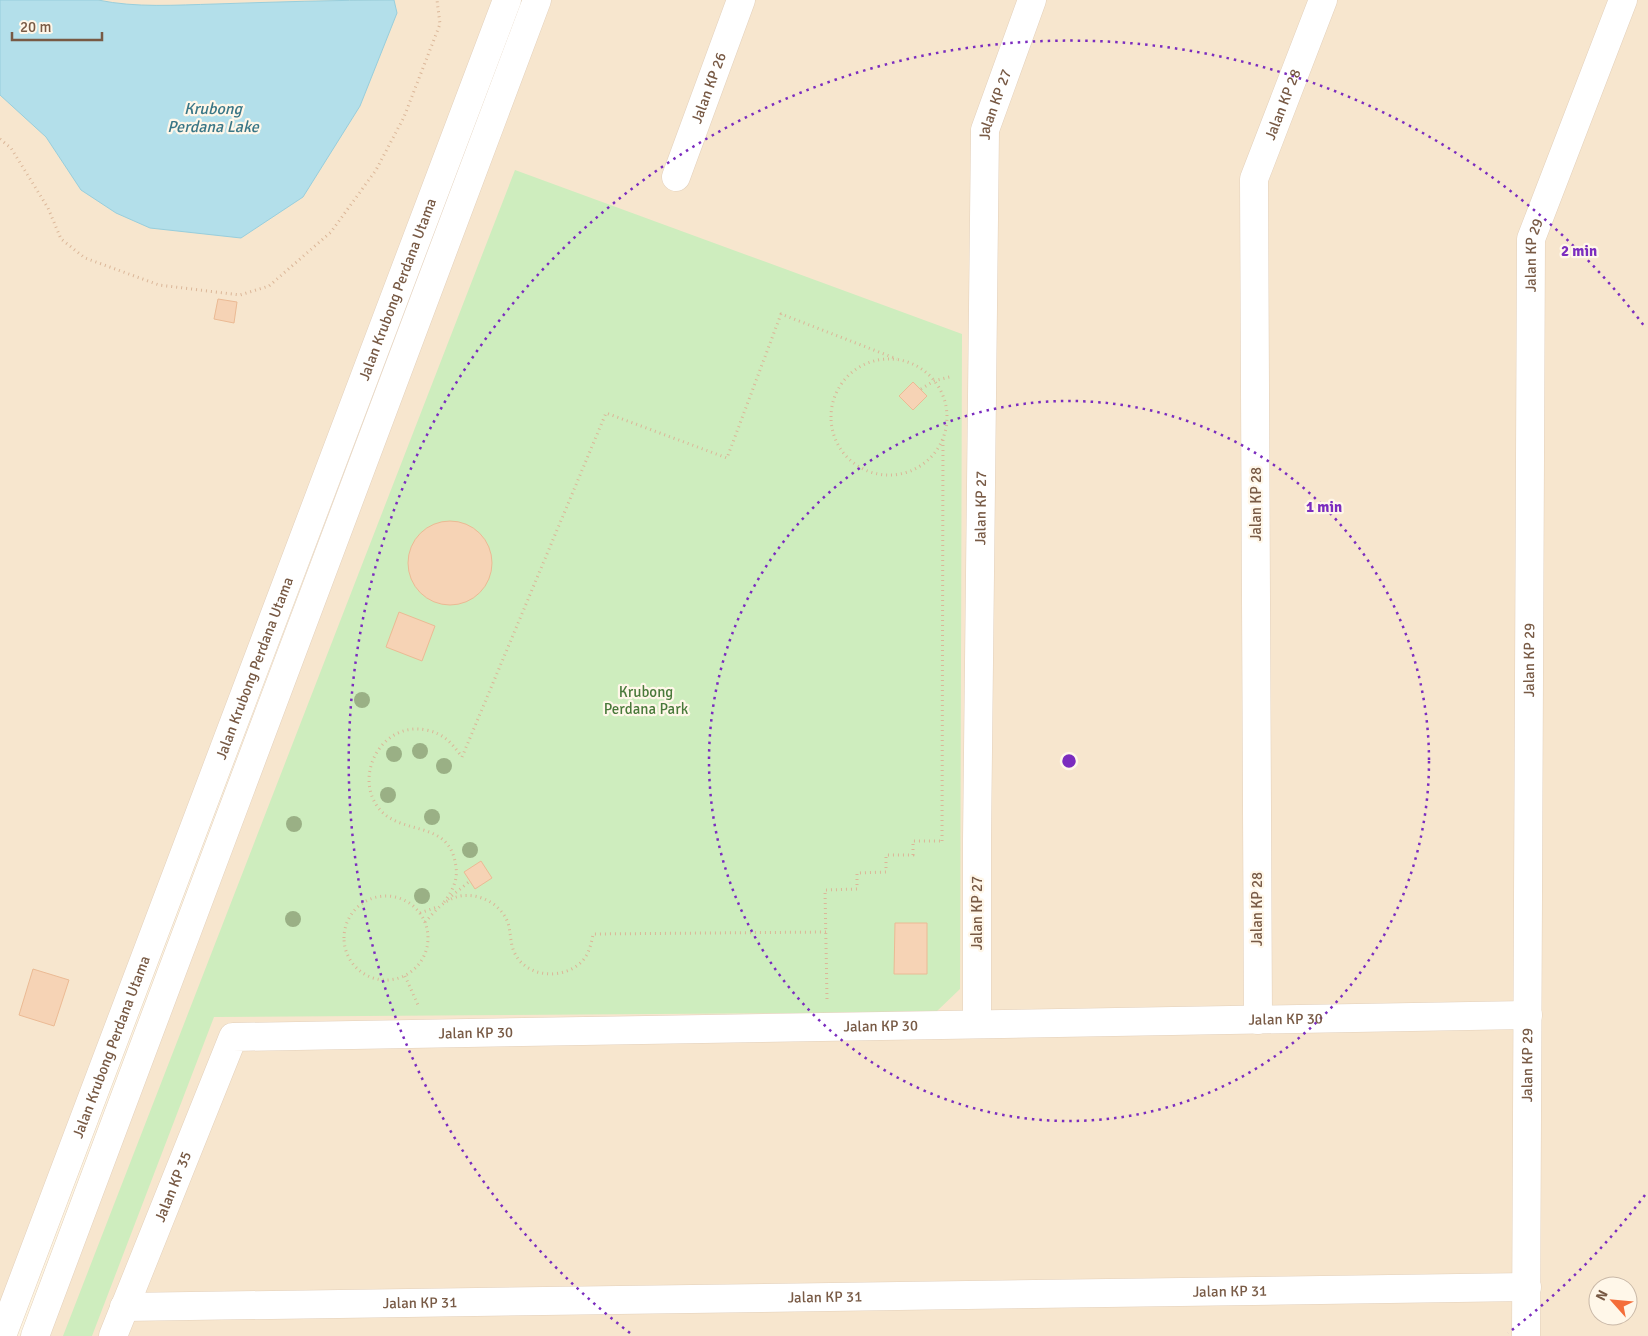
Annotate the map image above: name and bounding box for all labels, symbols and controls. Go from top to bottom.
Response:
scale bar [12,10,102,42]
text: 20 m [20,18,51,36]
street label: Jalan KP 26 [687,50,730,126]
street label: Jalan KP 28 [1261,66,1305,142]
street label: Jalan KP 27 [976,67,1015,140]
water label: Krubong Perdana Lake [167,99,260,137]
street label: Jalan Krubong Perdana Utama [355,196,440,383]
street label: Jalan KP 29 [1522,216,1547,292]
text: 2 min [1561,242,1597,260]
street label: Jalan KP 28 [1247,467,1265,541]
street label: Jalan KP 27 [971,471,990,545]
text: 1 min [1306,498,1342,516]
street label: Jalan Krubong Perdana Utama [212,574,297,762]
street label: Jalan KP 29 [1520,623,1538,697]
park label: Krubong Perdana Park [604,683,689,718]
centre of rings [1060,752,1078,770]
street label: Jalan KP 28 [1248,872,1266,946]
street label: Jalan KP 27 [968,876,986,950]
street label: Jalan Krubong Perdana Utama [69,953,154,1141]
street label: Jalan KP 30 [1248,1009,1323,1029]
street label: Jalan KP 30 [843,1016,918,1036]
street label: Jalan KP 30 [438,1023,513,1043]
street label: Jalan KP 29 [1518,1028,1536,1102]
street label: Jalan KP 35 [151,1149,195,1225]
north arrow [1588,1276,1638,1326]
street label: Jalan KP 31 [1193,1282,1267,1301]
street label: Jalan KP 31 [788,1287,862,1307]
text: N [1592,1287,1612,1304]
street label: Jalan KP 31 [383,1293,457,1312]

